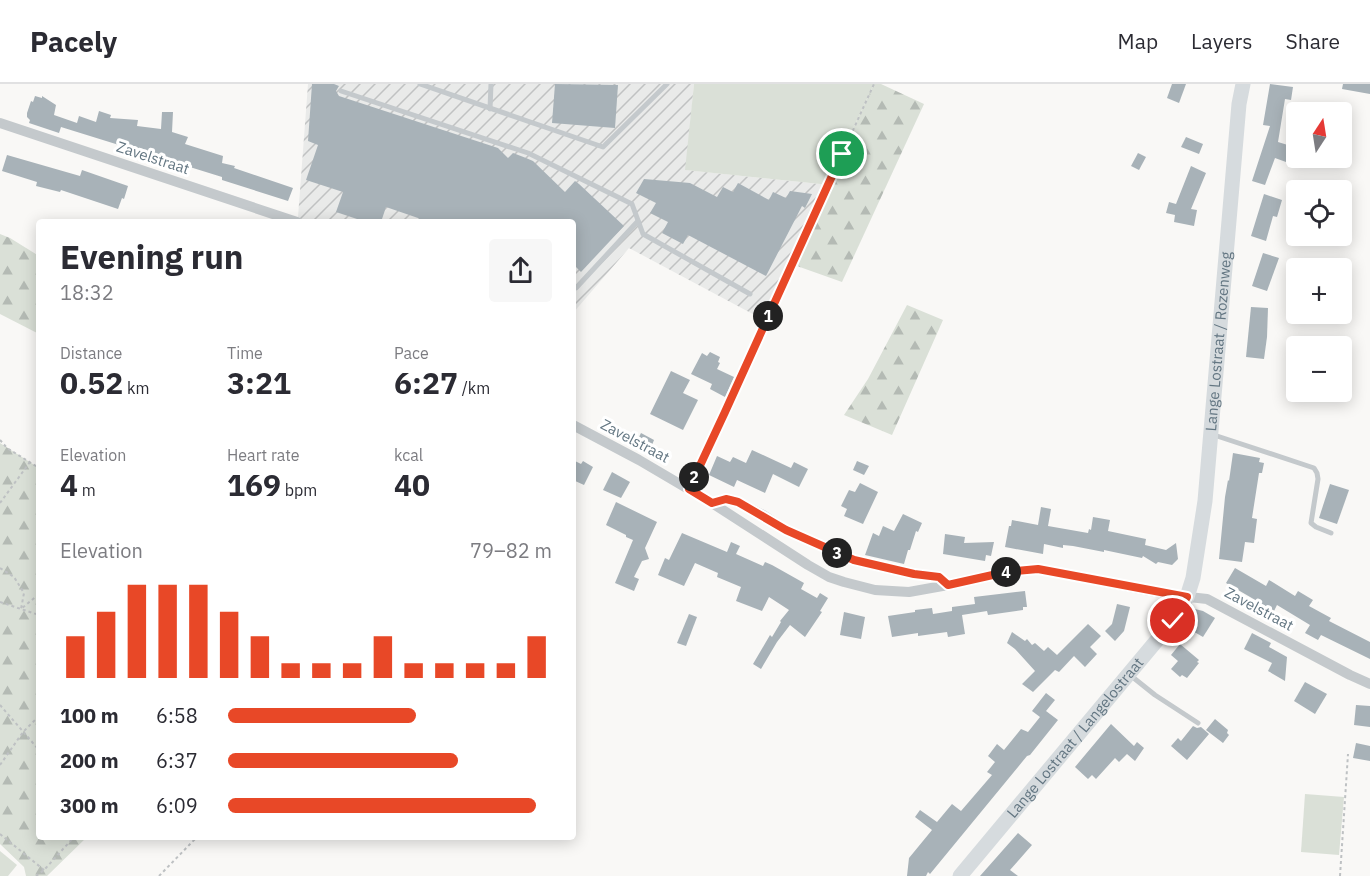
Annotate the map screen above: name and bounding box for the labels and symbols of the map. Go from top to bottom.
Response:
north arrow [1286,102,1352,168]
pin [816,128,867,179]
street label: Zavelstraat [114,137,192,178]
street label: Lange Lostraat / Rozenweg [1201,251,1235,432]
pin: 1 [753,301,783,331]
street label: Zavelstraat [597,414,673,467]
pin: 2 [679,462,709,492]
pin: 3 [822,538,852,568]
pin: 4 [991,557,1021,587]
street label: Zavelstraat [1221,582,1297,635]
pin [1147,595,1198,646]
street label: Lange Lostraat / Langelostraat [1003,653,1148,822]

